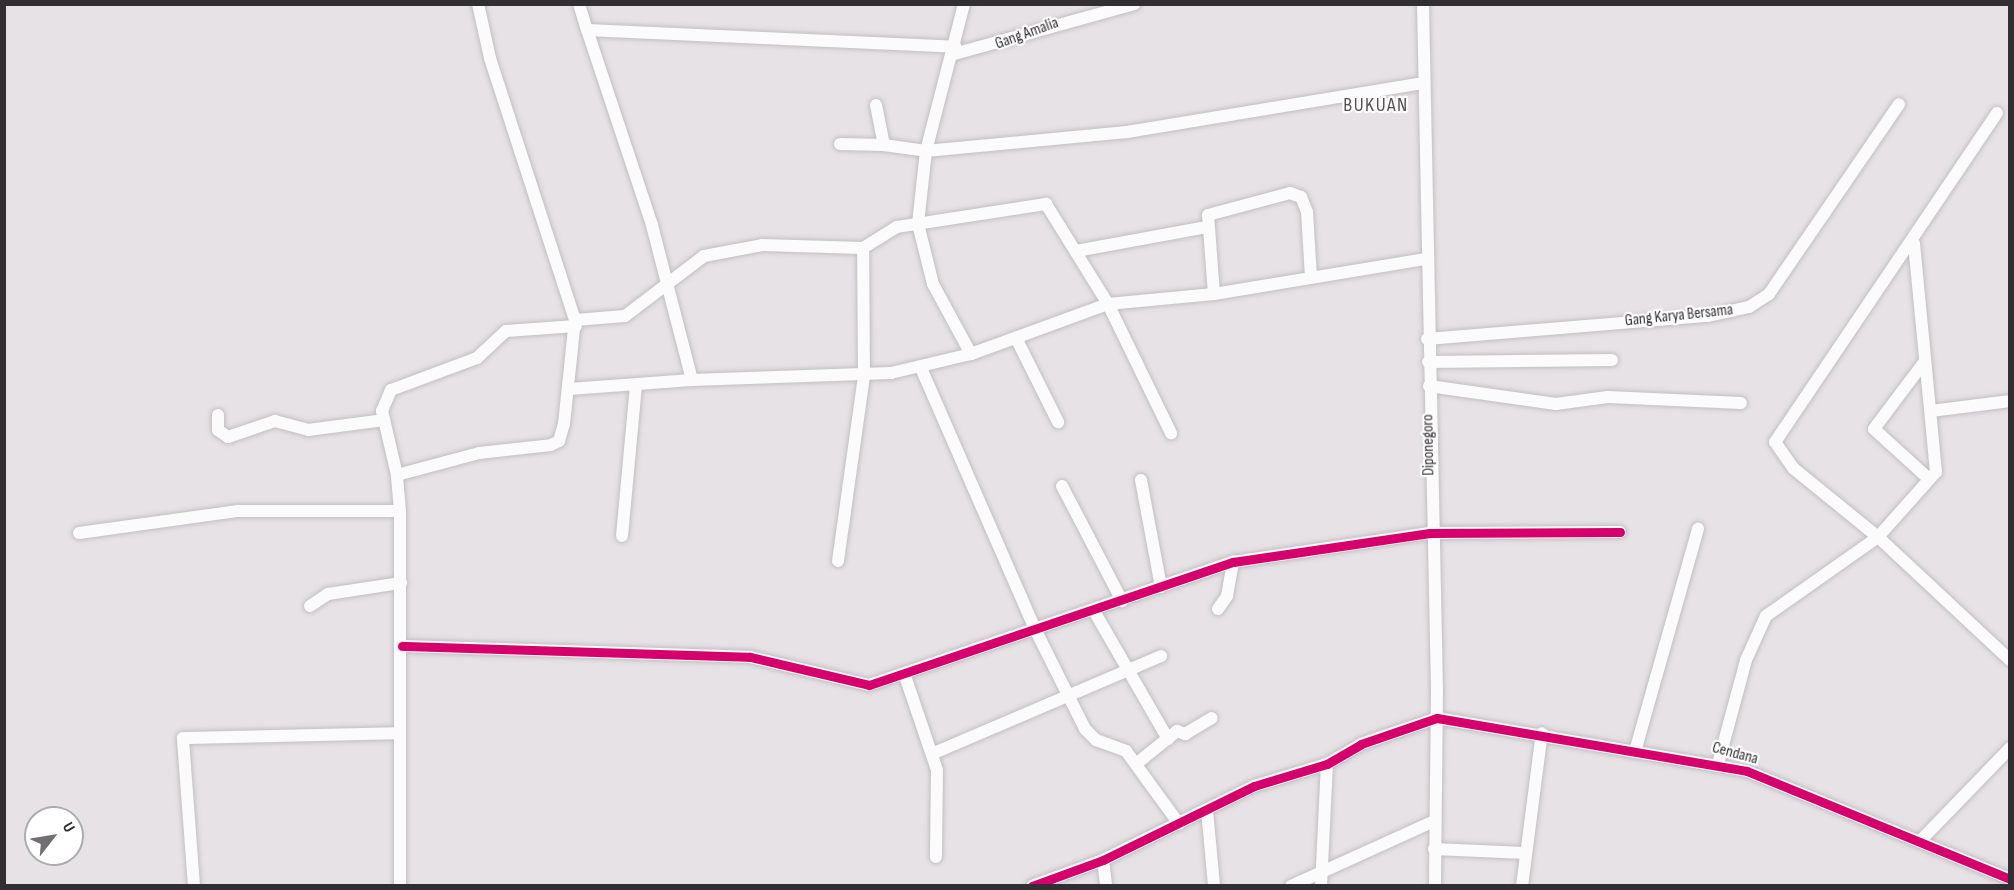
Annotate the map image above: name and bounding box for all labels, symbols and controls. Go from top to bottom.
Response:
street label: Gang Amalia [993,14,1061,54]
district label: BUKUAN [1343,93,1409,117]
street label: Gang Karya Bersama [1624,301,1734,331]
street label: Diponegoro [1419,414,1439,476]
street label: Cendana [1710,739,1760,769]
north arrow [24,806,84,866]
text: U [58,819,78,836]

